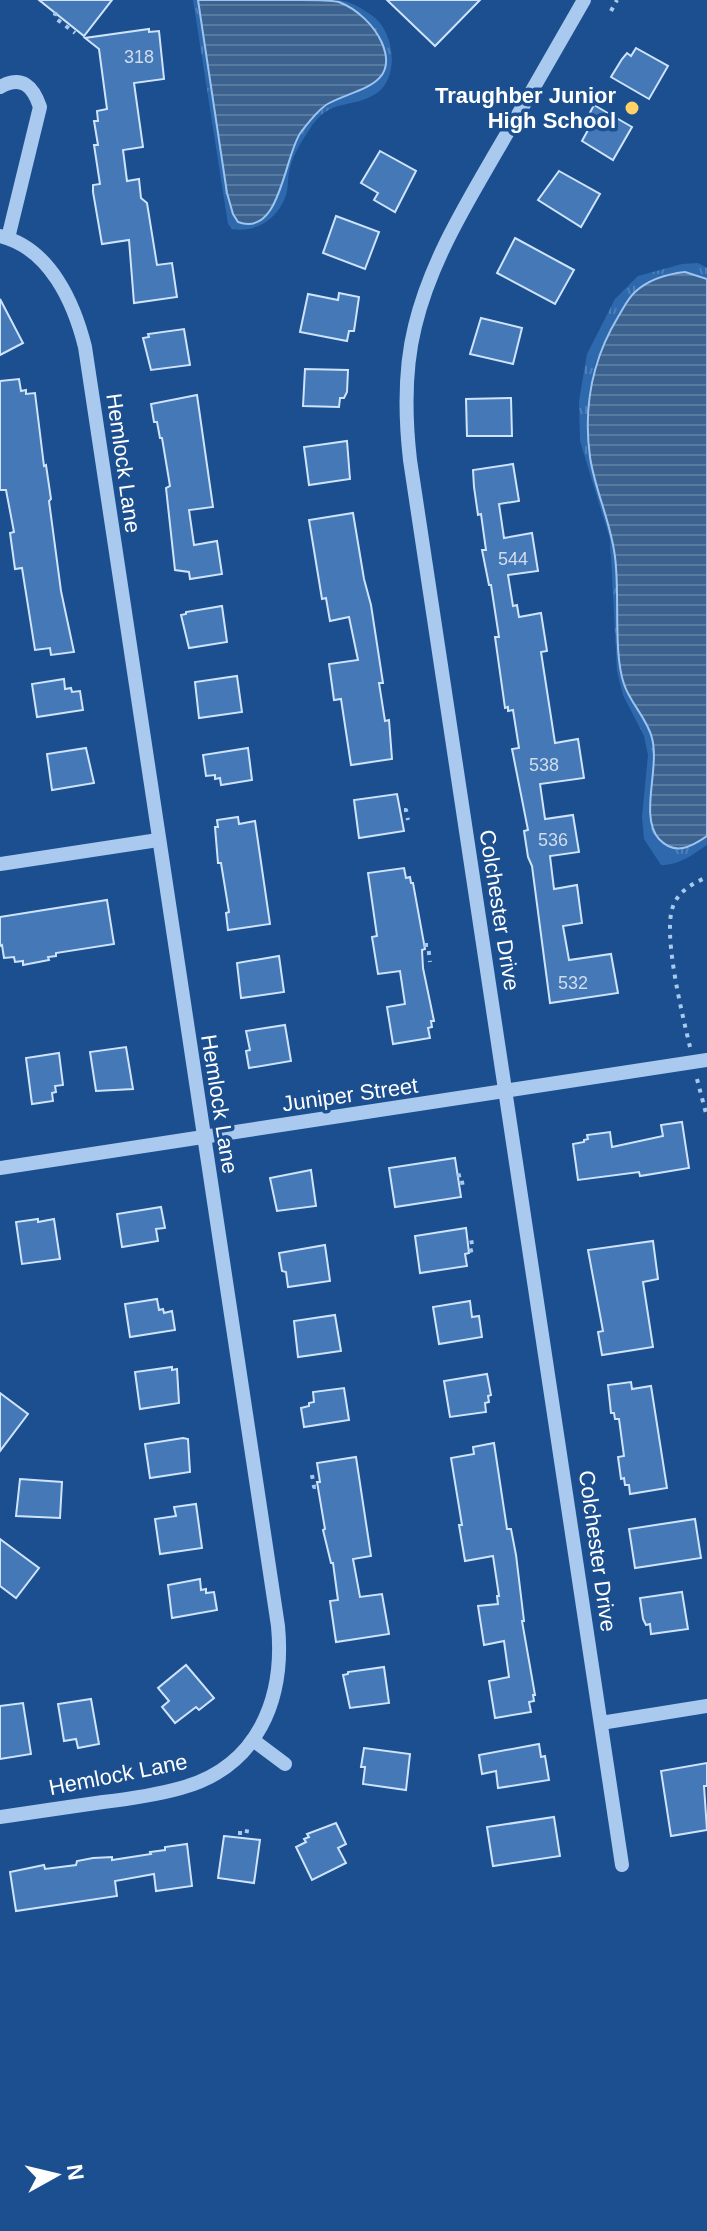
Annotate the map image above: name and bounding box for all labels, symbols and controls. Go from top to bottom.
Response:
house number: 318 [124,47,154,67]
place label: Traughber Junior High School [435,83,616,133]
marker: Traughber Junior High School [623,99,641,117]
street label: Hemlock Lane [101,392,146,534]
house number: 544 [498,549,528,569]
house number: 538 [529,755,559,775]
street label: Colchester Drive [474,828,525,992]
house number: 536 [538,830,568,850]
house number: 532 [558,973,588,993]
street label: Hemlock Lane [196,1033,243,1175]
street label: Juniper Street [281,1073,420,1116]
street label: Colchester Drive [574,1469,621,1633]
street label: Hemlock Lane [47,1749,190,1800]
north arrow [16,2135,96,2215]
text: N [62,2163,89,2182]

